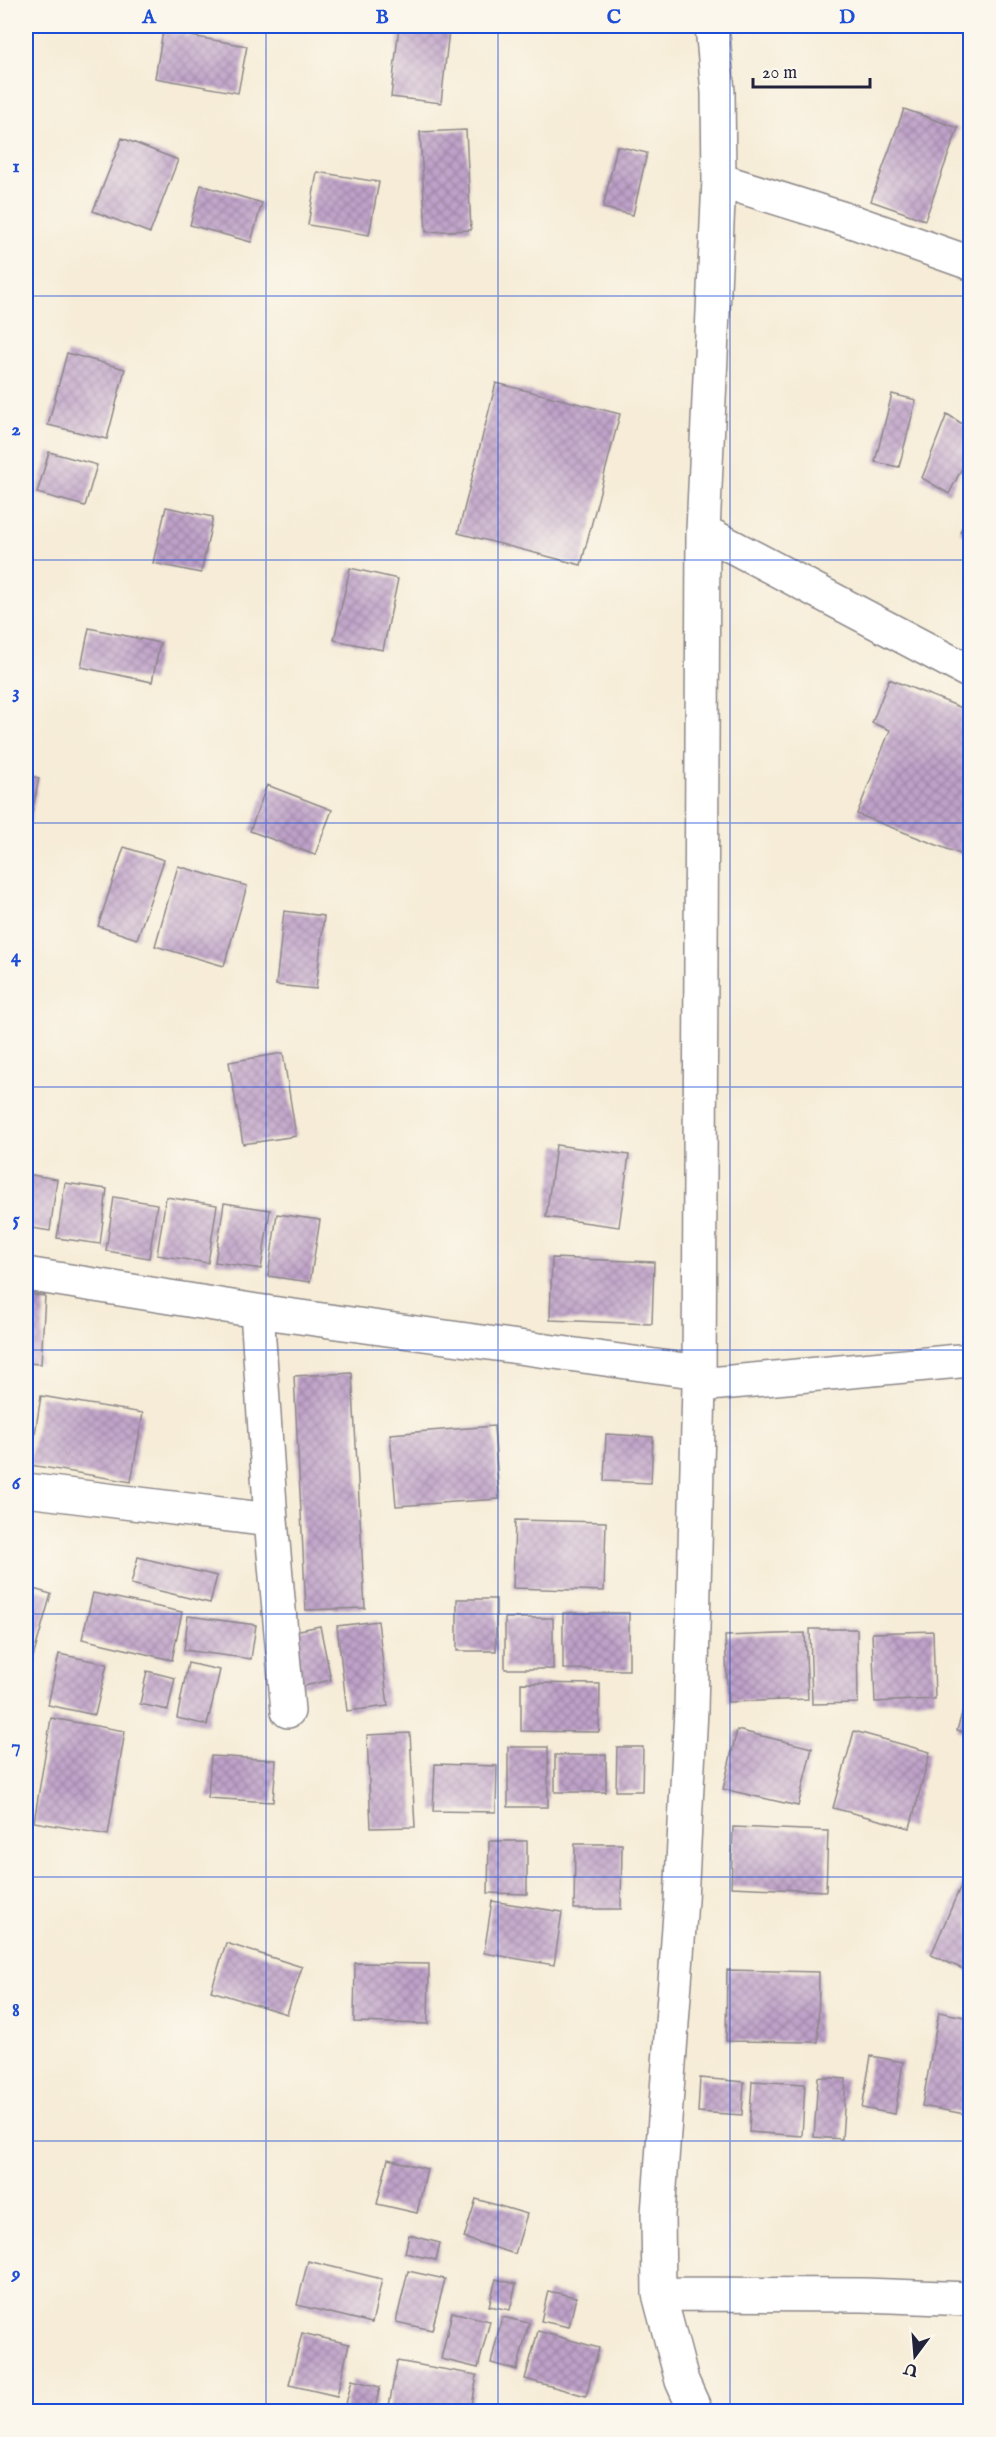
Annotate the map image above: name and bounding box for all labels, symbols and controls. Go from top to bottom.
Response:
text: A [141,5,157,30]
text: B [375,5,389,30]
text: C [607,5,621,30]
text: D [839,5,855,30]
scale bar [753,51,870,89]
text: 20 m [762,62,797,85]
text: 1 [12,154,20,179]
text: 2 [11,417,21,442]
text: 3 [12,680,20,705]
text: 4 [11,944,22,969]
text: 5 [12,1207,20,1232]
text: 6 [12,1471,22,1496]
text: 7 [11,1734,21,1759]
text: 8 [12,1998,20,2023]
text: 9 [11,2261,21,2286]
north arrow [885,2326,945,2386]
text: U [902,2357,922,2380]

